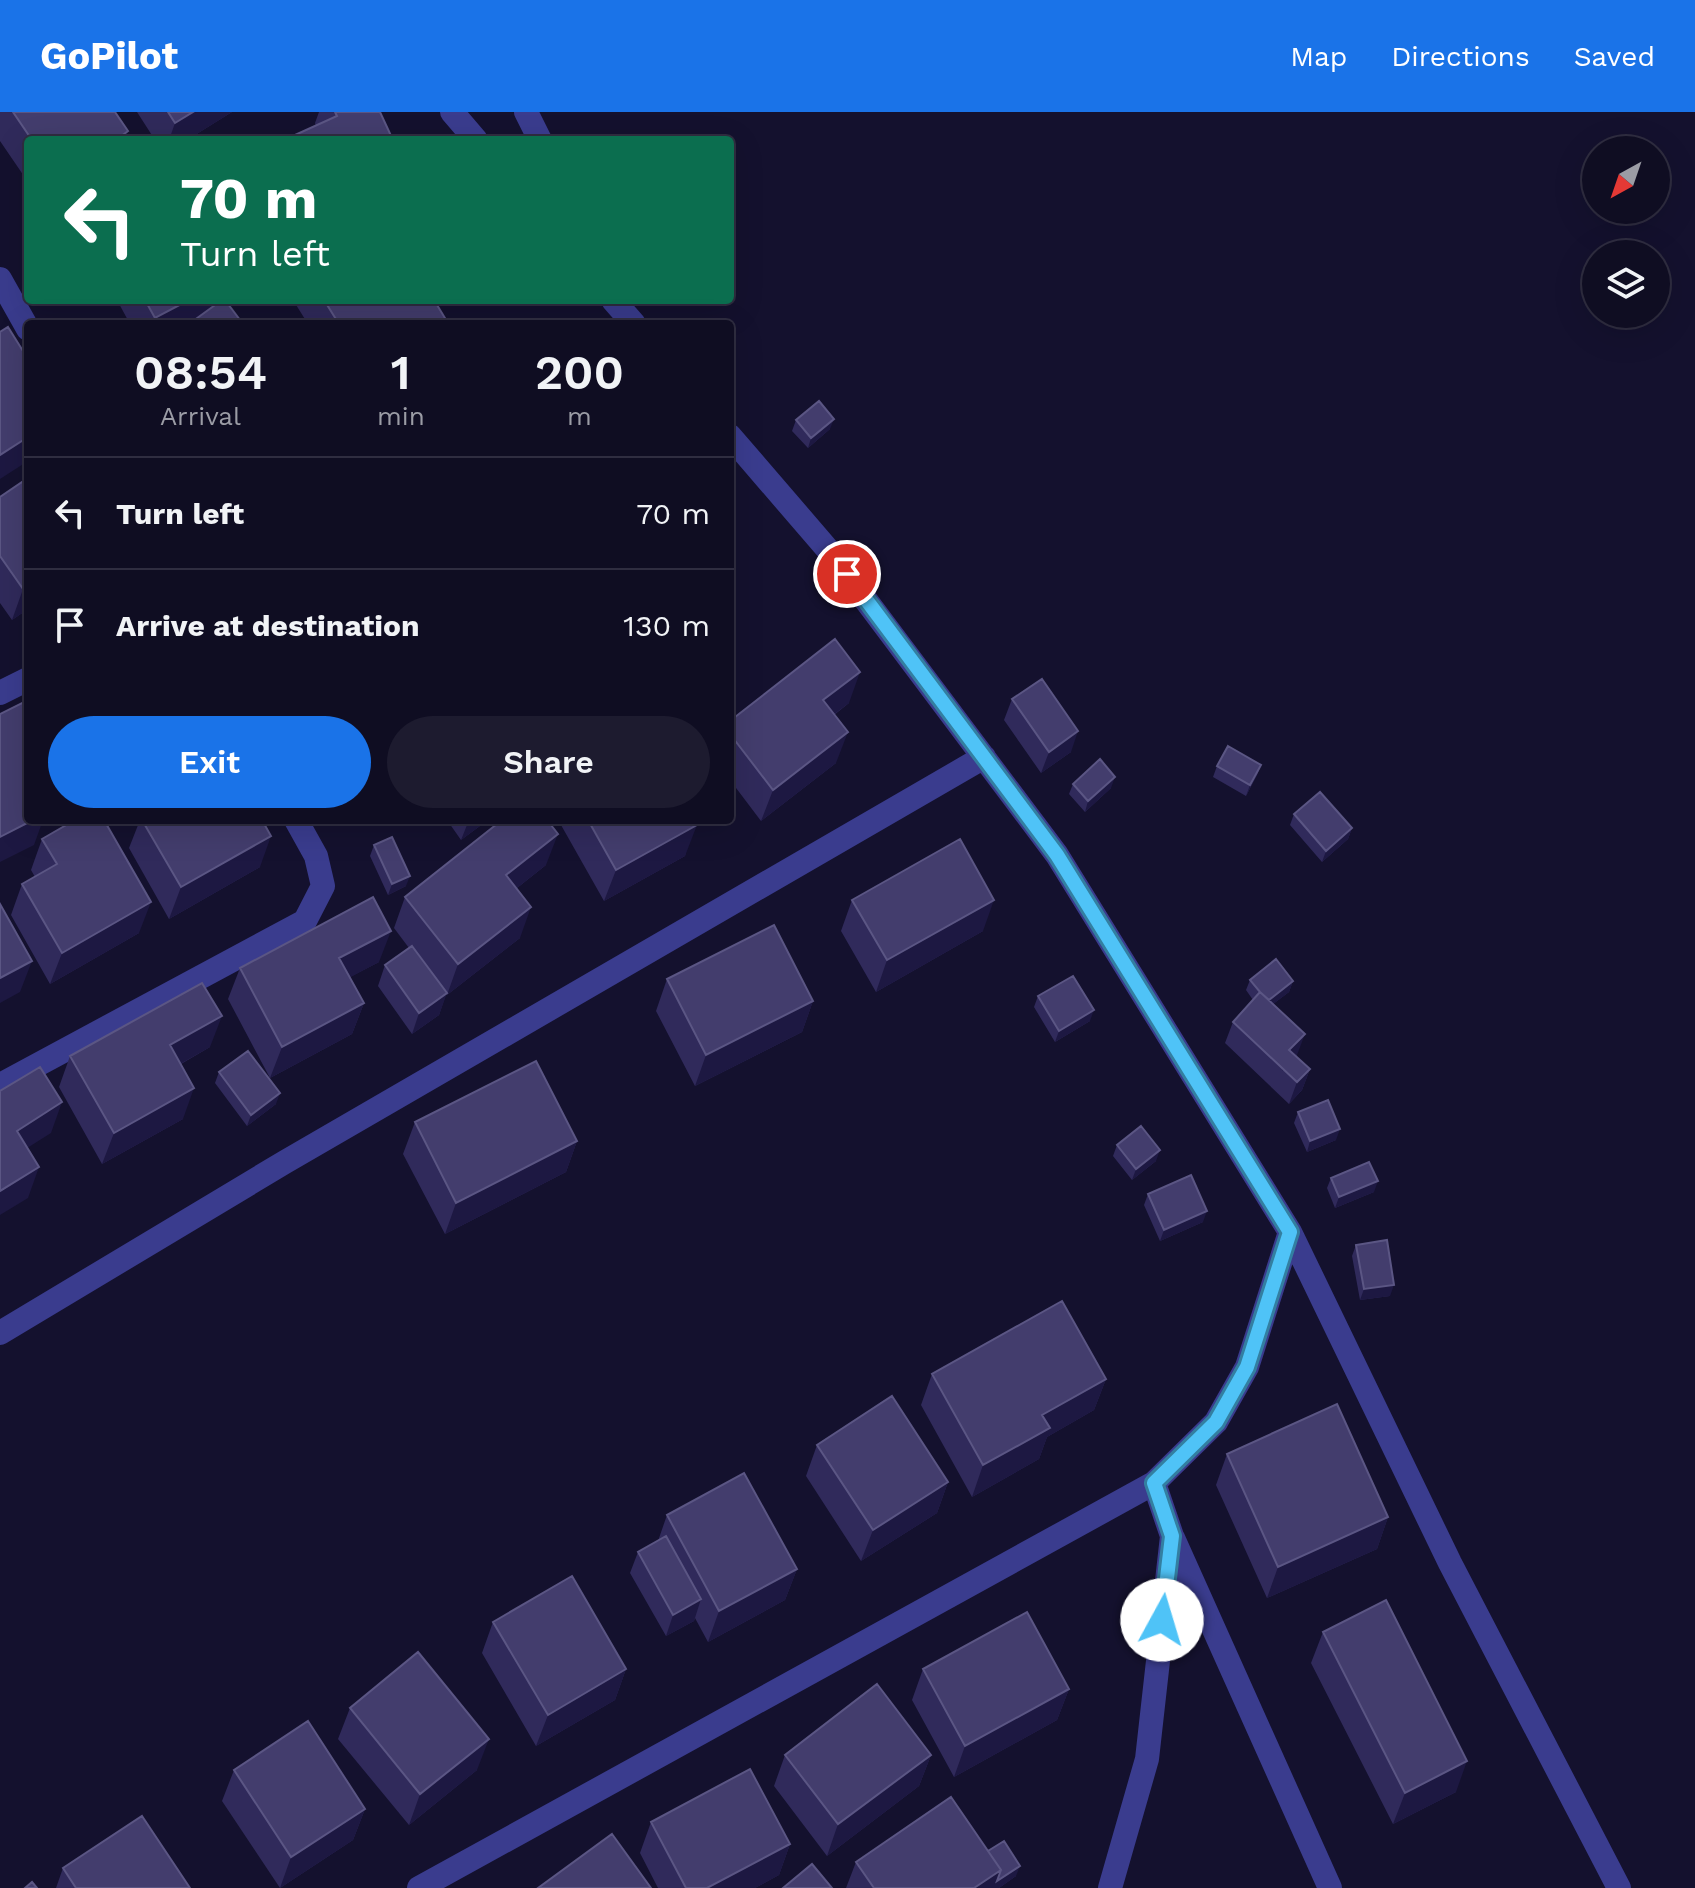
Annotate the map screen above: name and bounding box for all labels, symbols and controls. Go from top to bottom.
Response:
text: GoPilot [40,34,178,78]
text: Map [1290,40,1347,73]
text: Directions [1391,40,1530,73]
text: Saved [1574,40,1655,73]
north arrow [1582,136,1670,224]
map controls [1582,136,1670,328]
text: 70 m [180,166,317,232]
icon: left [48,168,152,272]
text: Turn left [180,233,330,275]
button: layers [1582,240,1670,328]
text: 08:54 [134,344,267,401]
text: 1 [391,344,411,401]
text: 200 [535,344,624,401]
text: Arrival [160,401,241,431]
text: min [377,401,425,431]
text: m [567,401,592,431]
icon: left [48,491,92,535]
text: Turn left [116,496,244,531]
text: 70 m [636,496,710,531]
pin [813,540,881,608]
icon: arrive [825,552,869,596]
icon: arrive [48,603,92,647]
text: Arrive at destination [116,608,420,643]
text: 130 m [623,608,710,643]
button: Exit [48,716,371,808]
button: Share [387,716,710,808]
position arrow [1120,1578,1204,1662]

